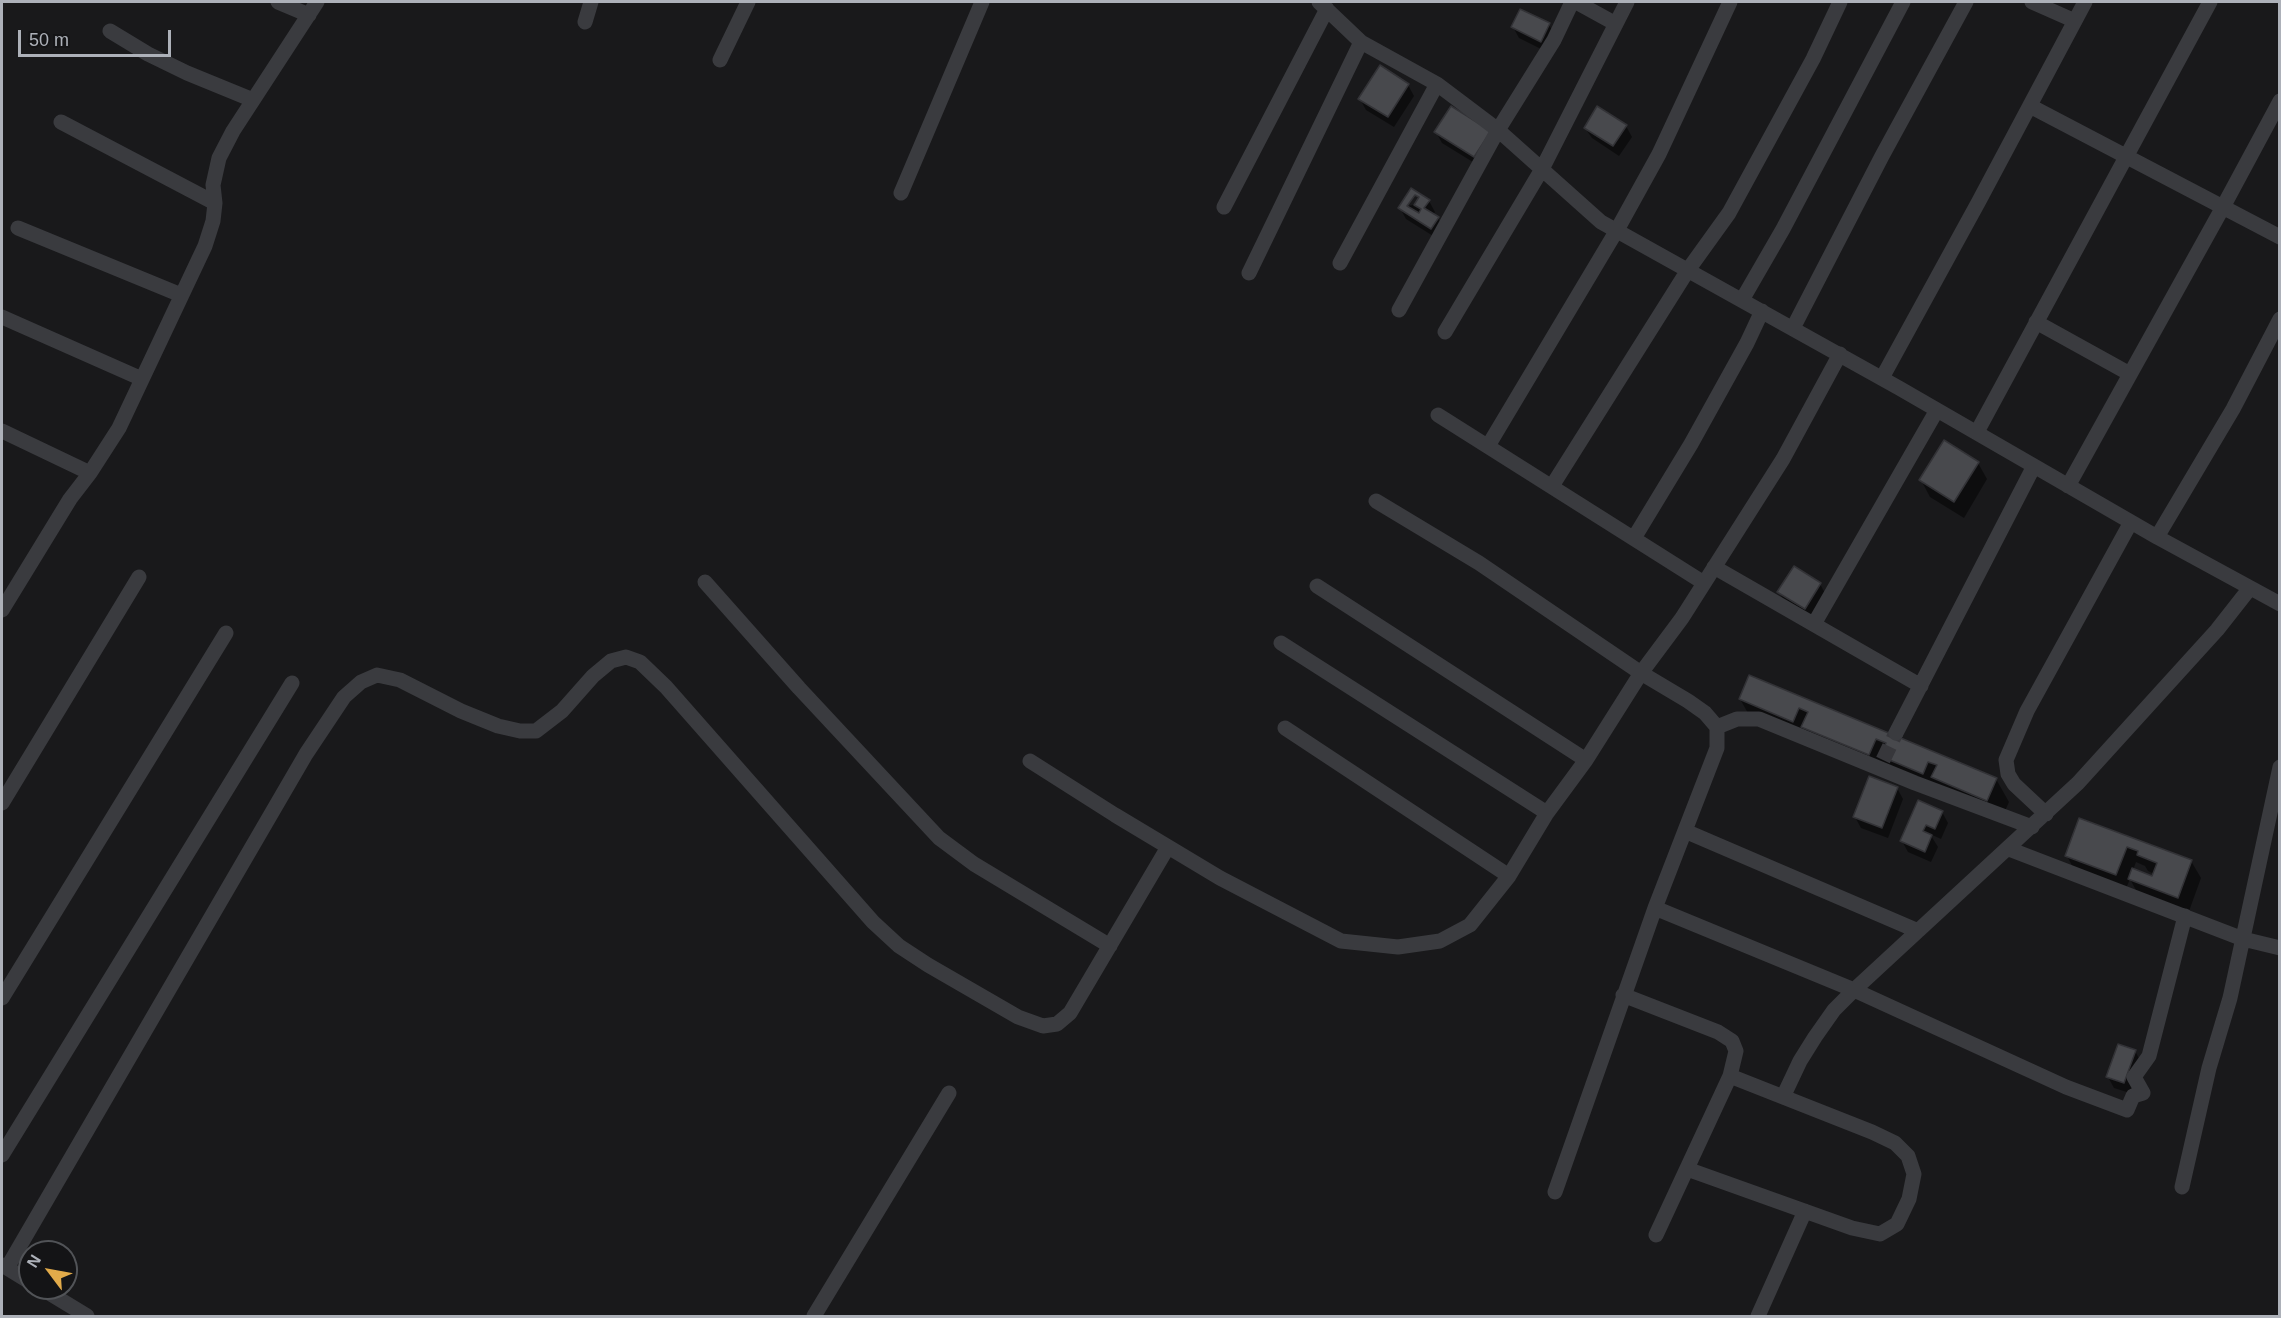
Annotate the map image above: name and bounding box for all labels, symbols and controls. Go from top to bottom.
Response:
scale bar [21,18,174,56]
text: 50 m [29,30,69,50]
north arrow [18,1240,78,1300]
text: N [24,1252,44,1271]

